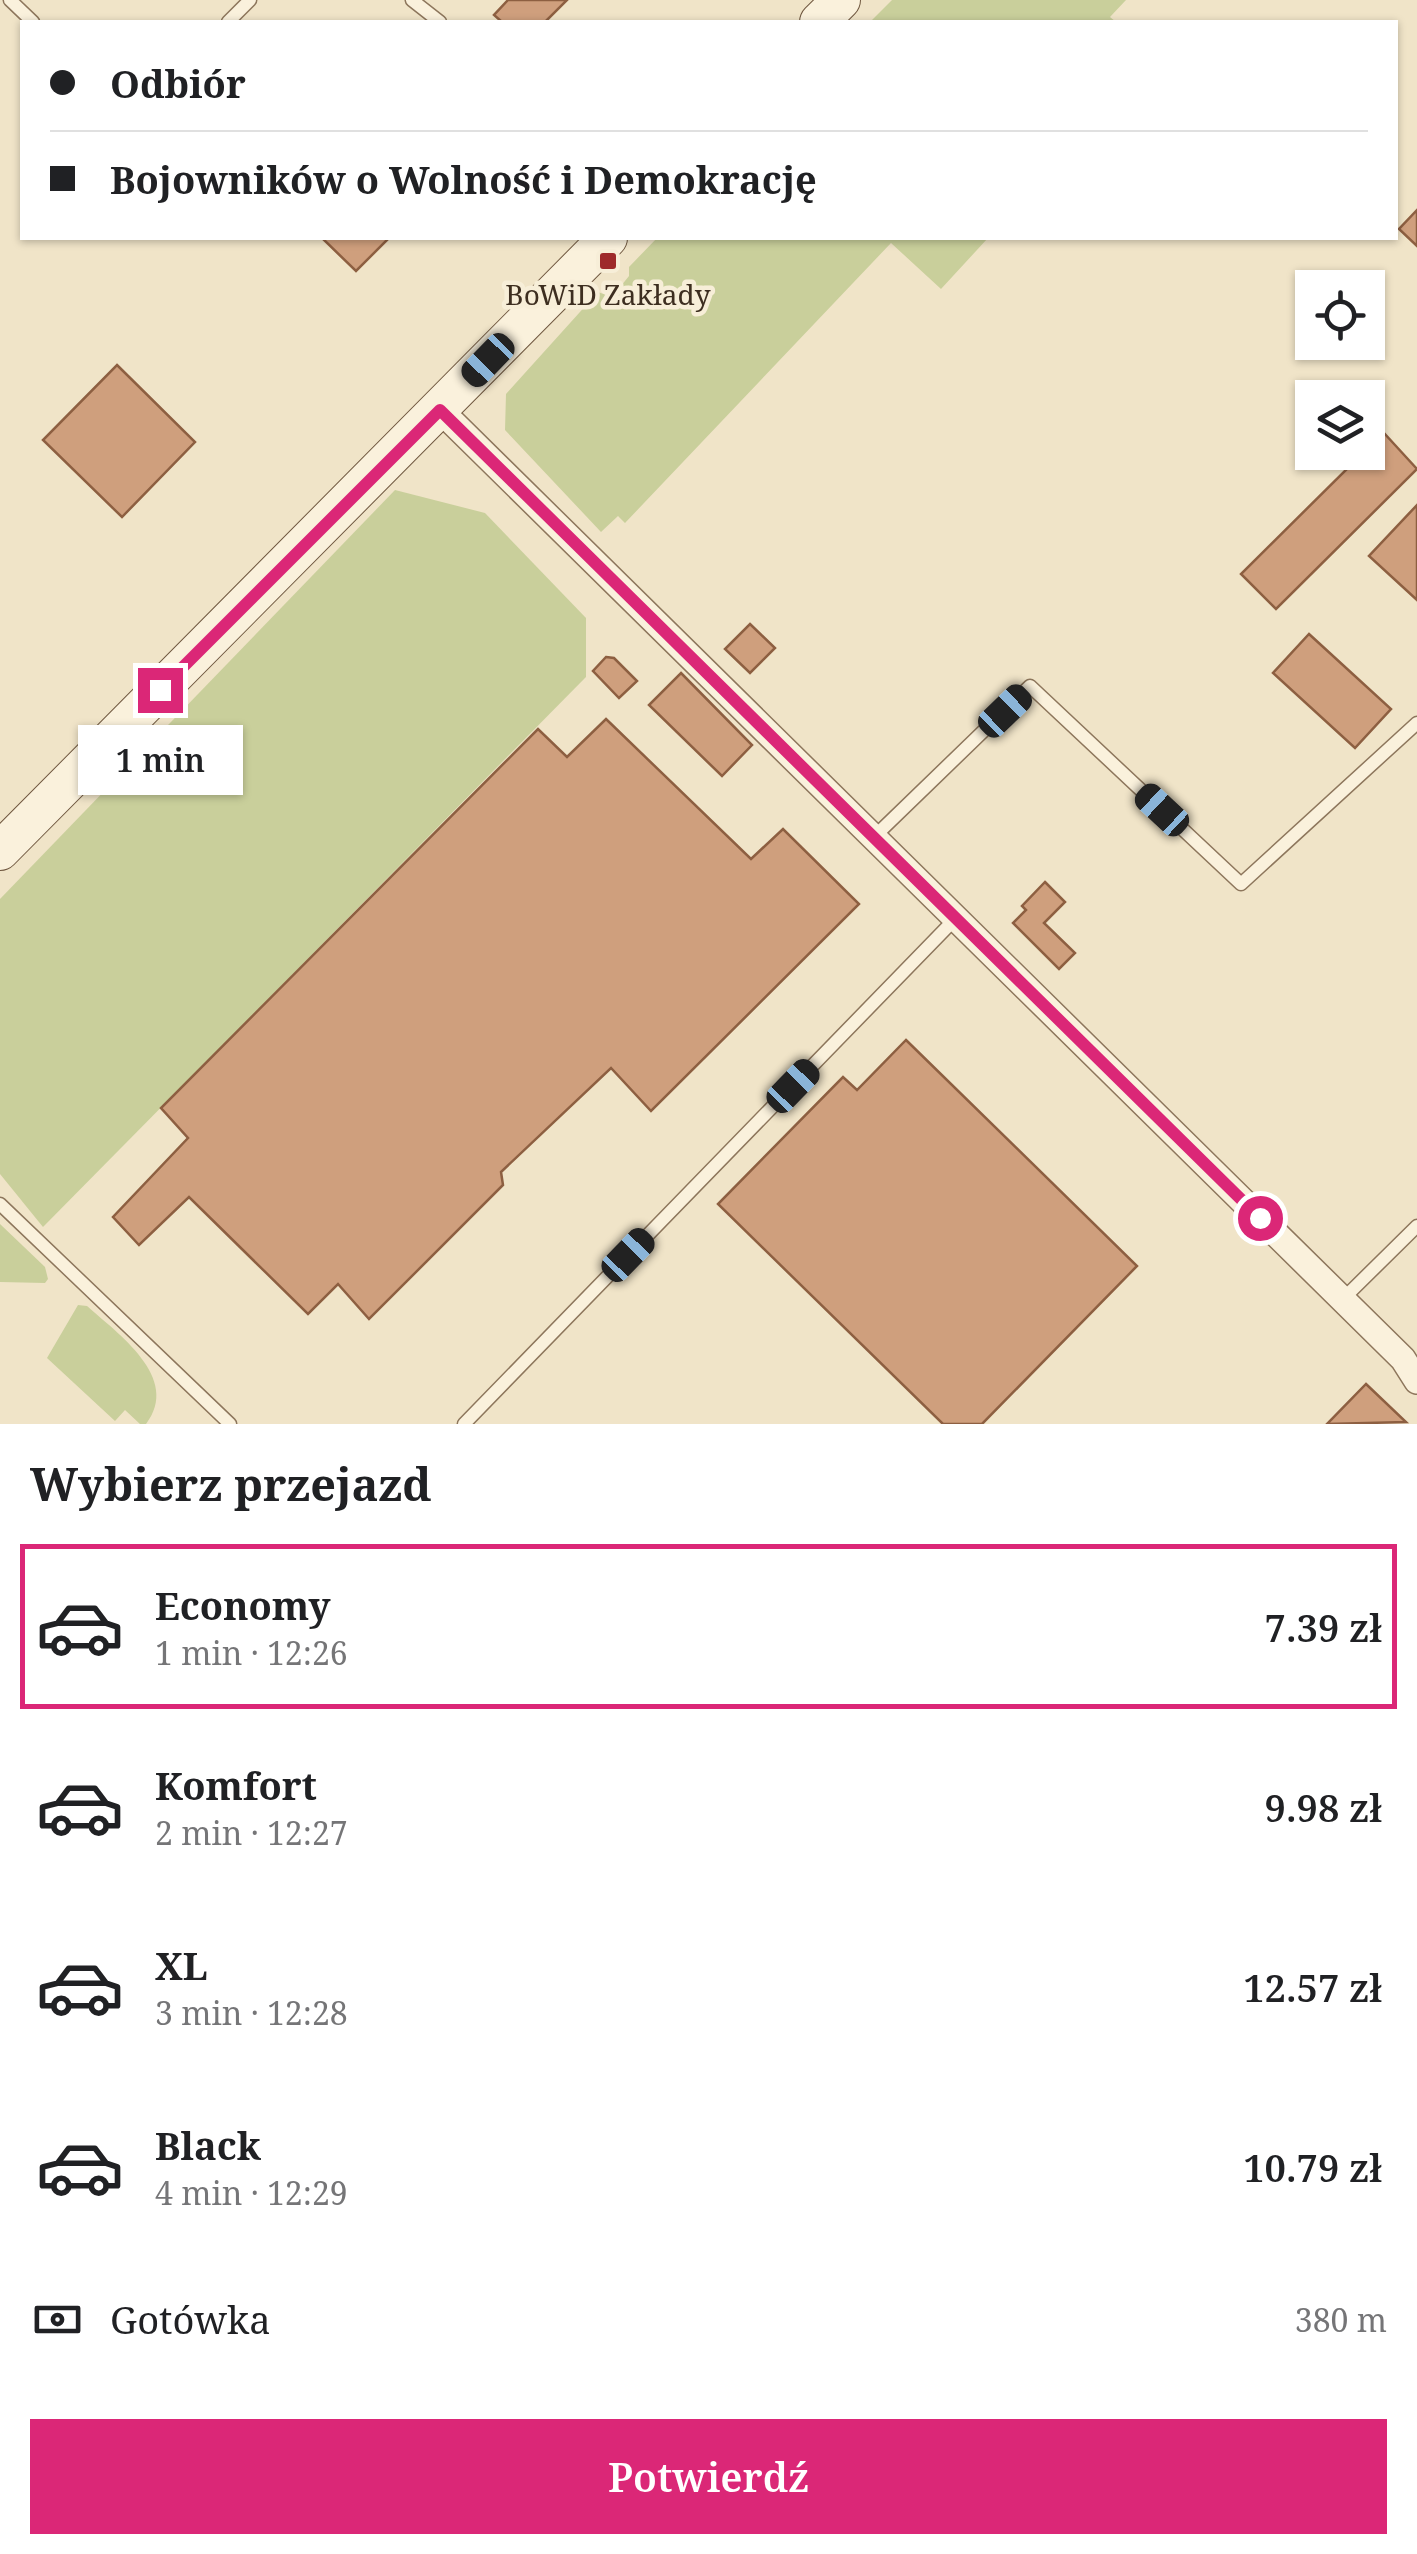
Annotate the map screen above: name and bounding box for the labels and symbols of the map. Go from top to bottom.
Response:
marker: BoWiD Zakłady [597,250,619,272]
place label: BoWiD Zakłady [505,275,711,313]
car [456,328,520,392]
route end [138,668,183,713]
car [973,679,1037,743]
callout: 1 min [78,725,242,795]
car [1130,779,1194,841]
car [761,1054,825,1118]
route start [1238,1196,1283,1241]
car [596,1223,660,1287]

